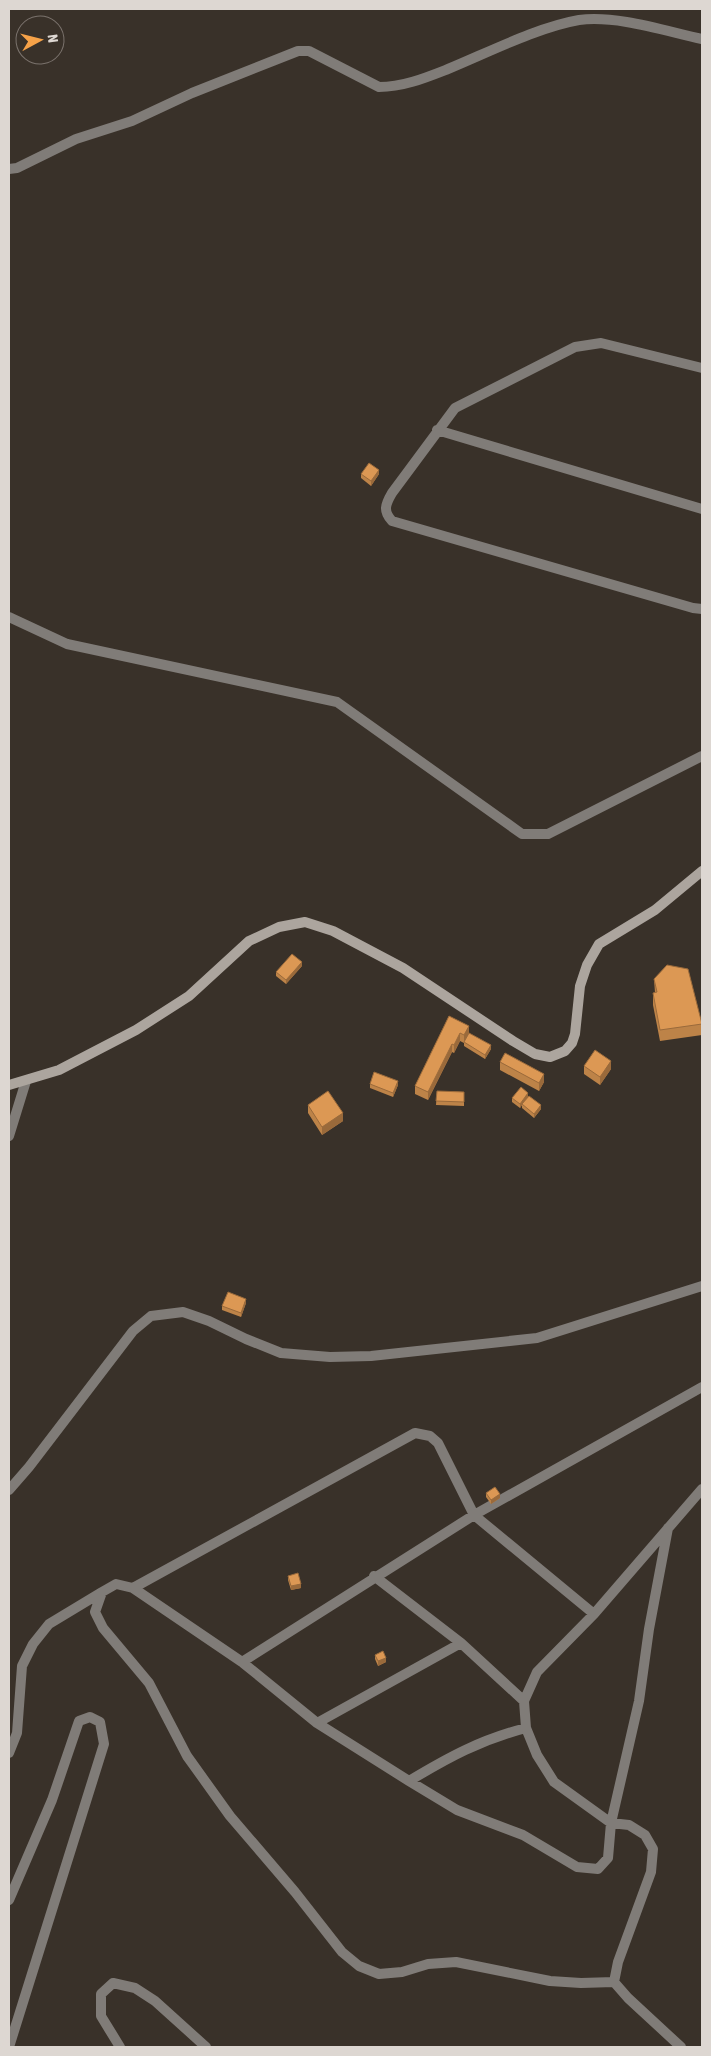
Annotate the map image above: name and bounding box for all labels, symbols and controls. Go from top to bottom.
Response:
north arrow [15,15,65,65]
text: N [44,33,61,43]

